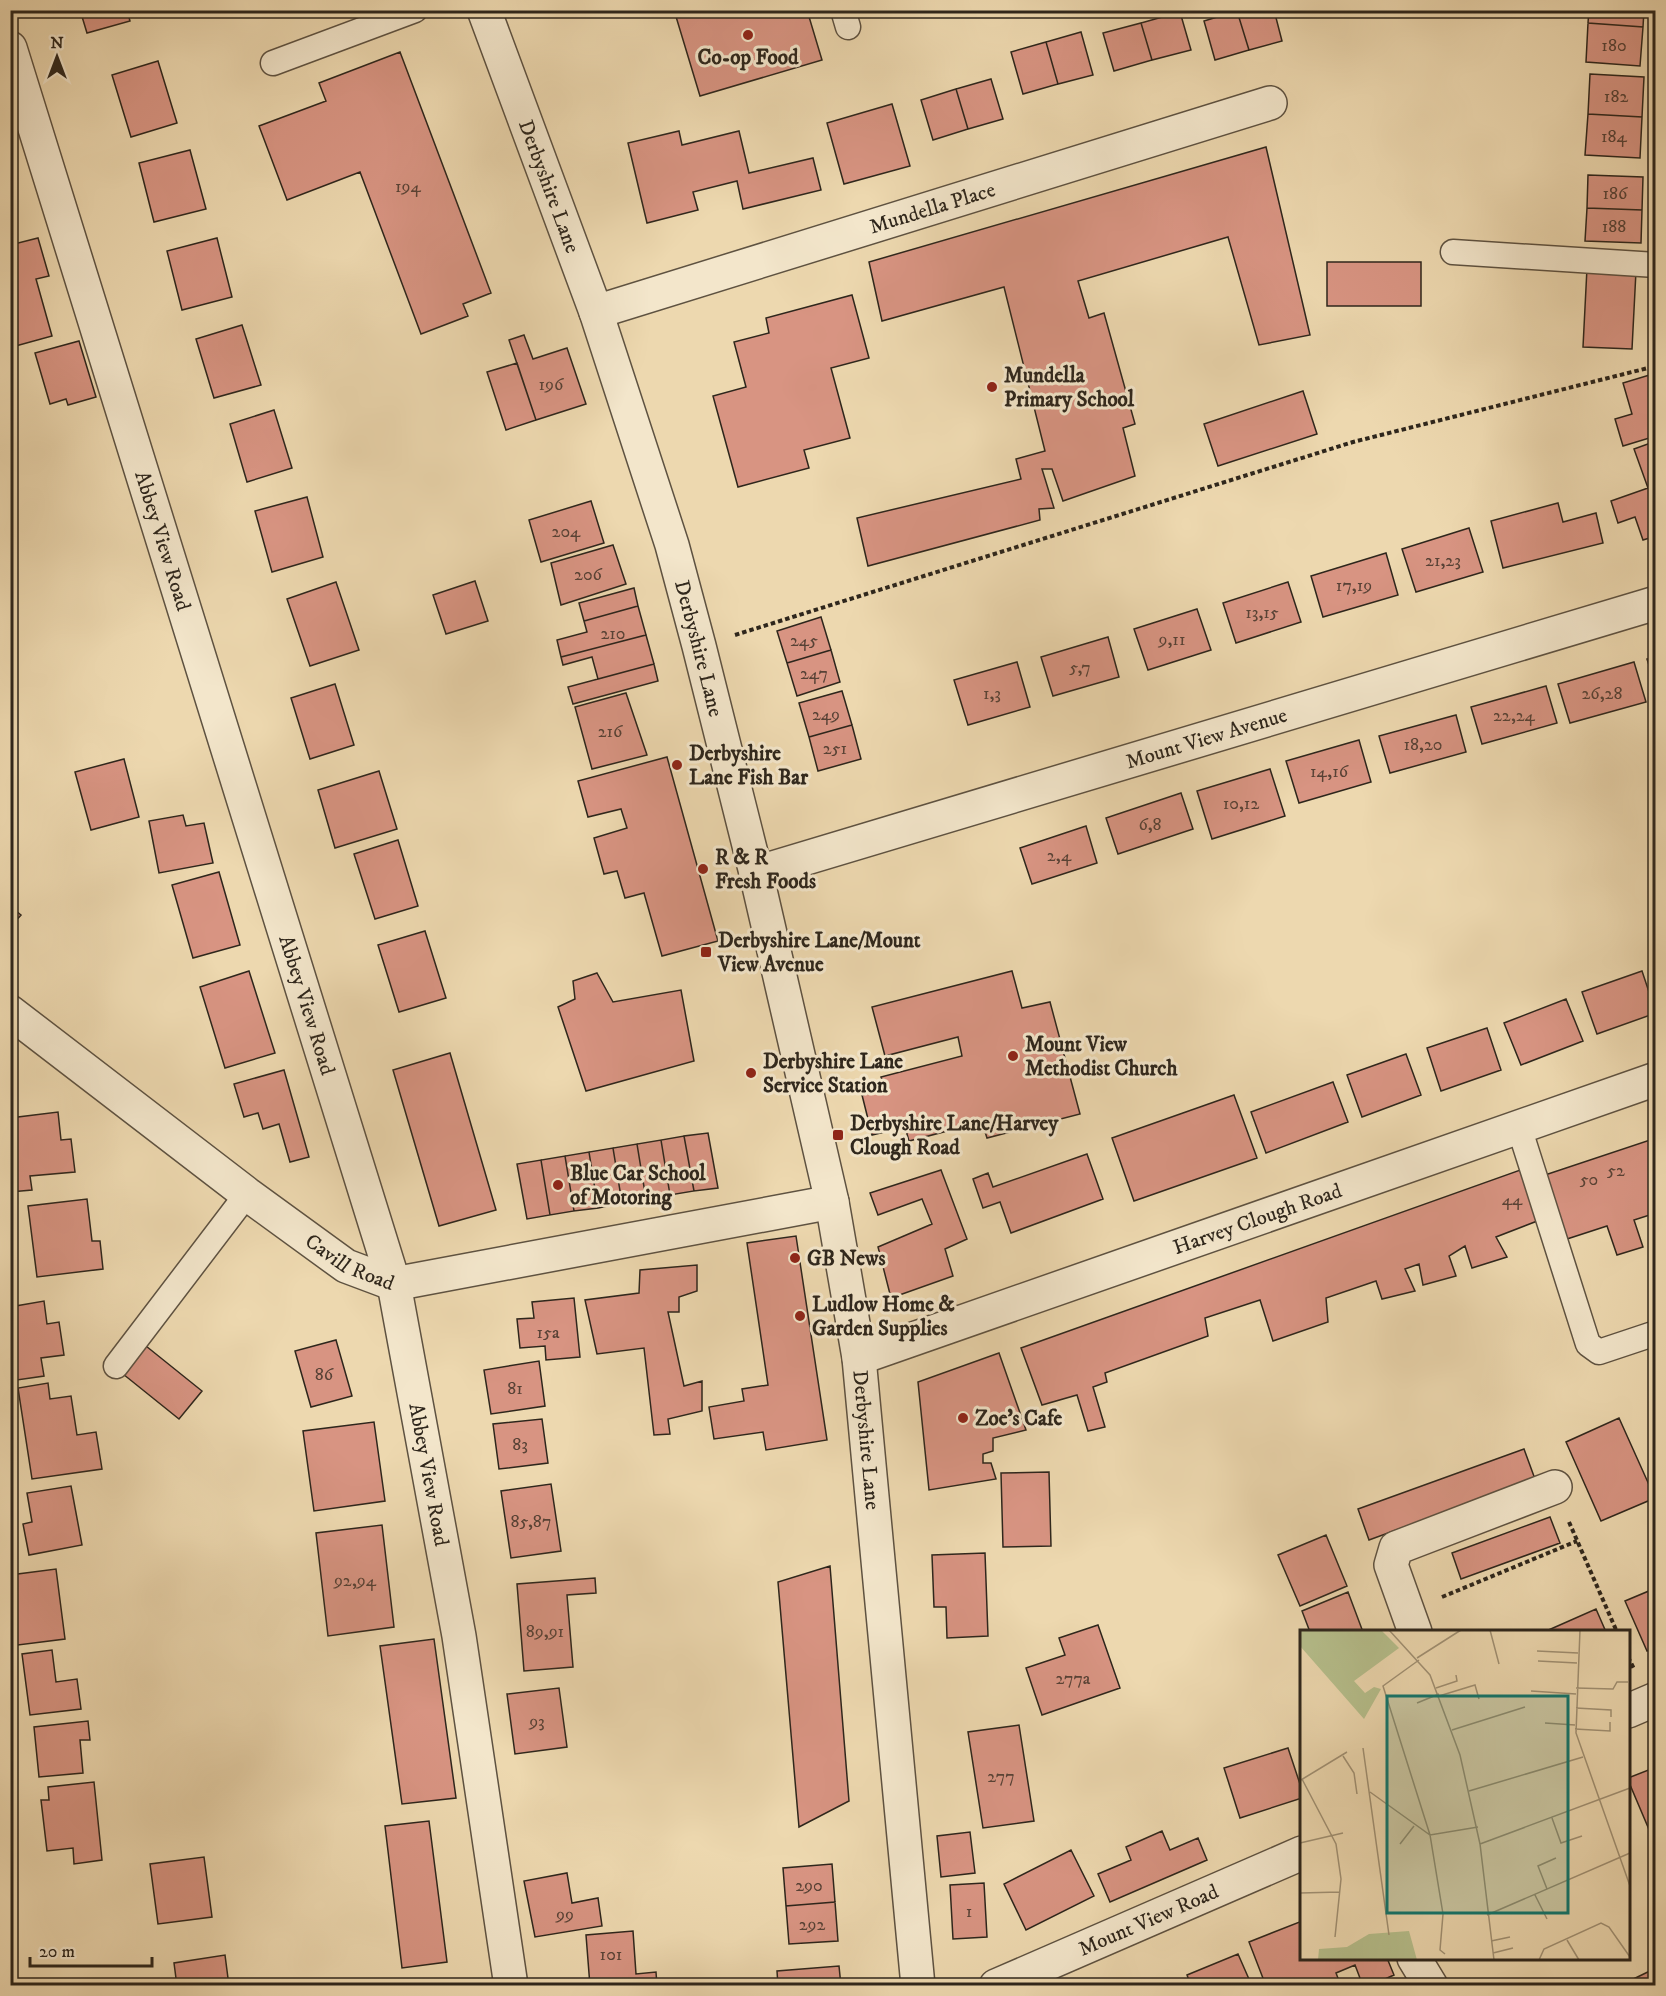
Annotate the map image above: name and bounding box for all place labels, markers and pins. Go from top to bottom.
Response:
marker: Co-op Food [741,28,755,42]
place label: Co-op Food [697,45,799,71]
place label: Mundella Primary School [1004,363,1135,413]
marker: Mundella Primary School [985,380,999,394]
place label: Derbyshire Lane Fish Bar [689,741,809,791]
marker: Derbyshire Lane Fish Bar [670,758,684,772]
place label: R & R Fresh Foods [715,845,816,895]
marker: R & R Fresh Foods [696,862,710,876]
place label: Derbyshire Lane/Mount View Avenue [717,928,921,978]
marker: Derbyshire Lane/Mount View Avenue [699,945,713,959]
place label: Mount View Methodist Church [1025,1032,1178,1082]
place label: Derbyshire Lane Service Station [763,1049,903,1099]
marker: Mount View Methodist Church [1006,1049,1020,1063]
marker: Derbyshire Lane Service Station [744,1066,758,1080]
place label: Derbyshire Lane/Harvey Clough Road [850,1111,1059,1161]
marker: Derbyshire Lane/Harvey Clough Road [831,1128,845,1142]
place label: Blue Car School of Motoring [570,1161,706,1211]
marker: Blue Car School of Motoring [551,1178,565,1192]
place label: GB News [807,1246,885,1272]
marker: GB News [788,1251,802,1265]
place label: Ludlow Home & Garden Supplies [812,1292,955,1342]
marker: Ludlow Home & Garden Supplies [793,1309,807,1323]
place label: Zoe's Cafe [975,1406,1063,1432]
marker: Zoe's Cafe [956,1411,970,1425]

